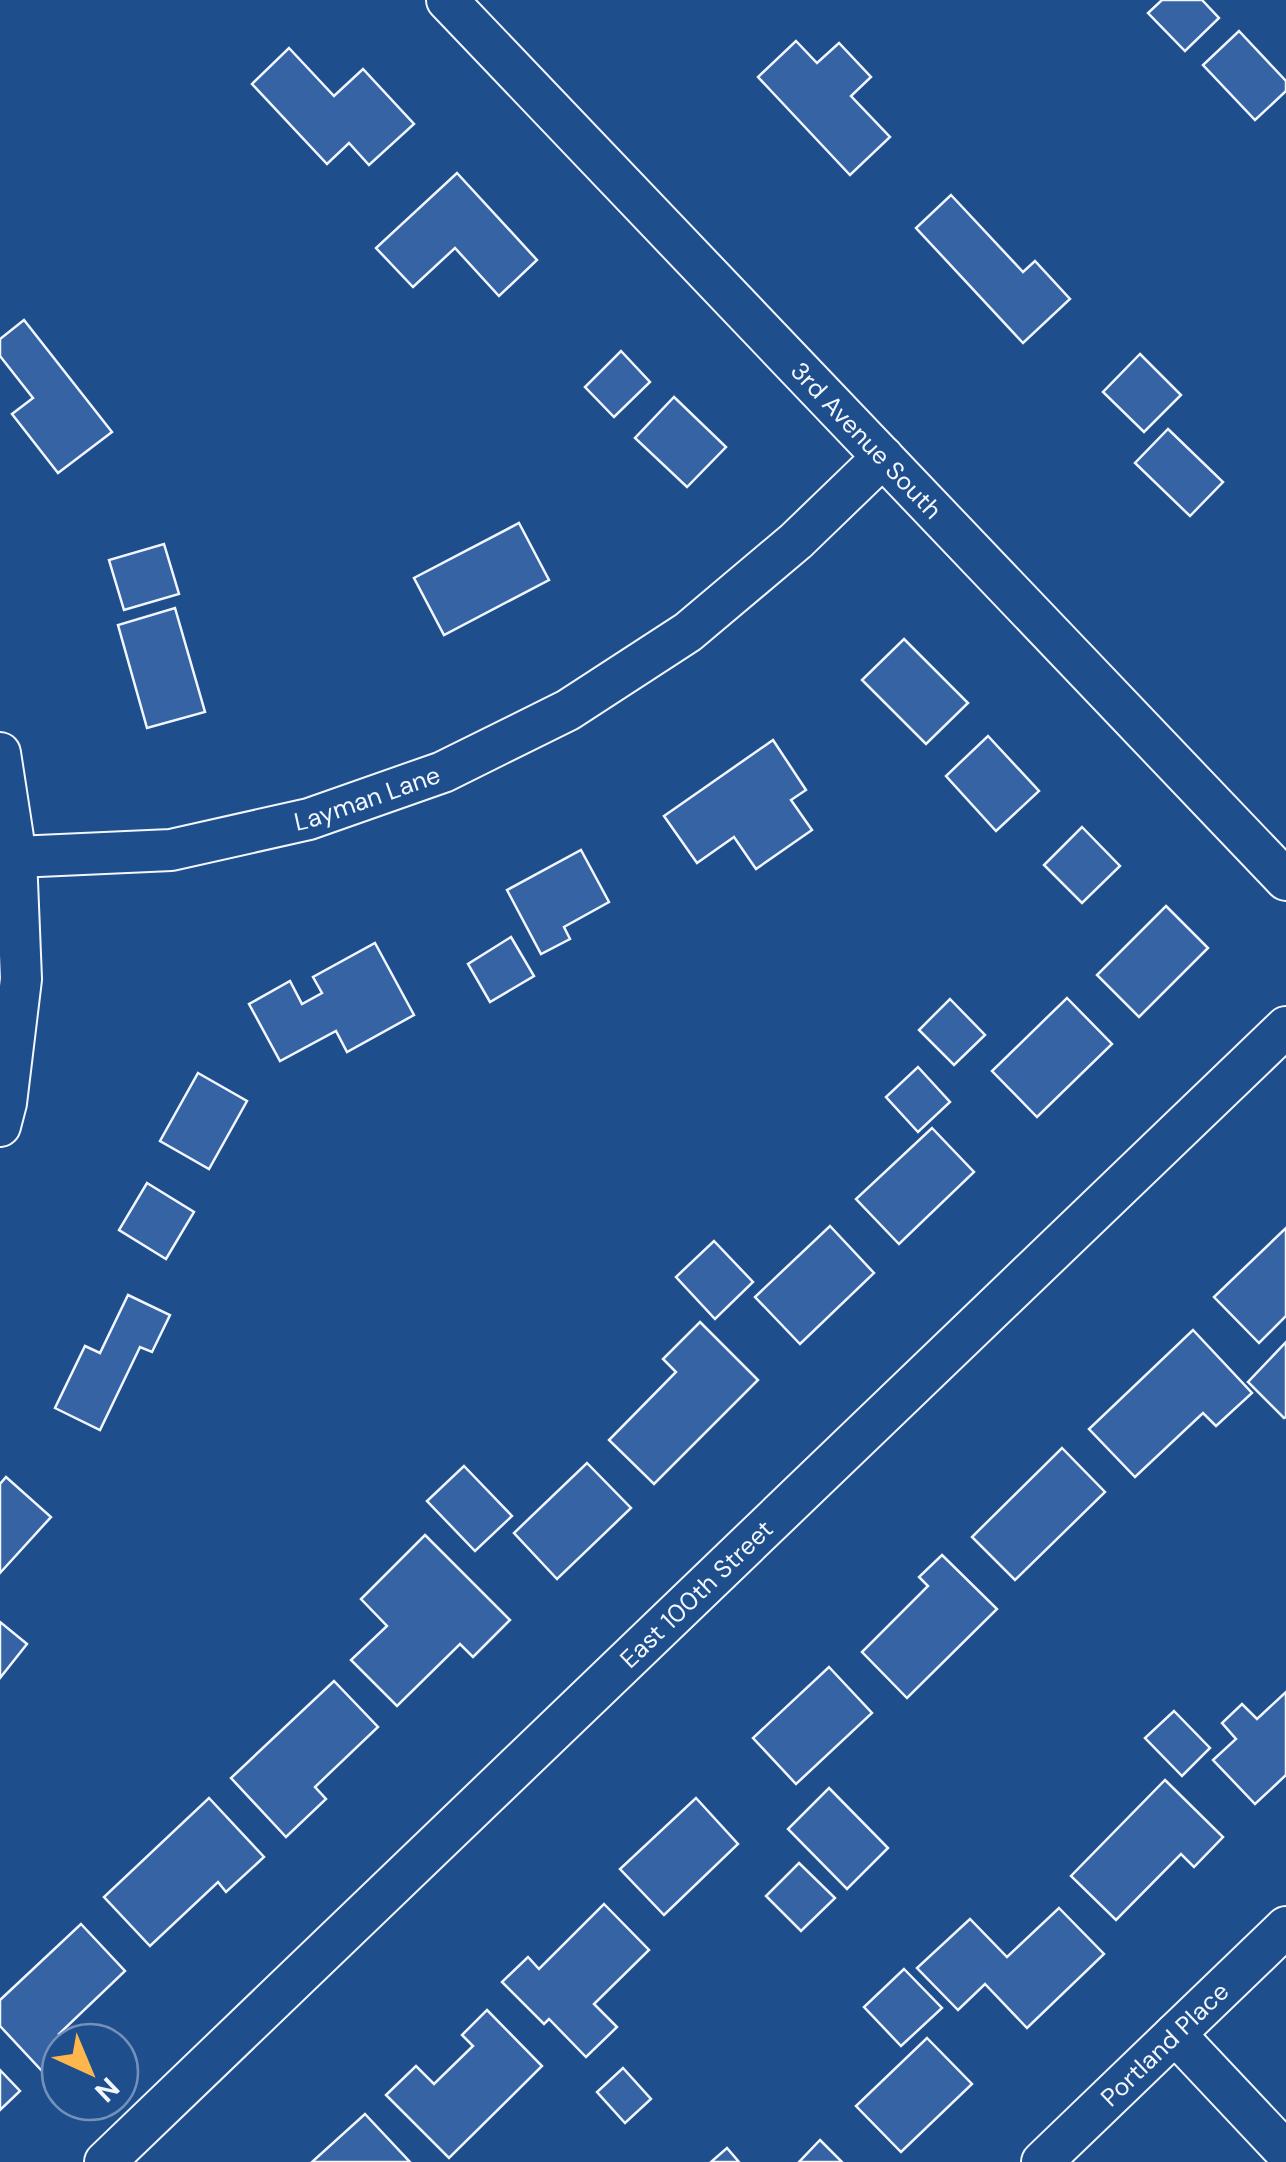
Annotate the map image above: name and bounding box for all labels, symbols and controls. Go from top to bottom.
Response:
street label: 3rd Avenue South [783,355,949,526]
street label: Layman Lane [291,758,445,839]
street label: East 100th Street [613,1513,780,1675]
street label: Portland Place [1094,1975,1236,2114]
north arrow [40,2022,140,2122]
text: N [87,2069,127,2110]

